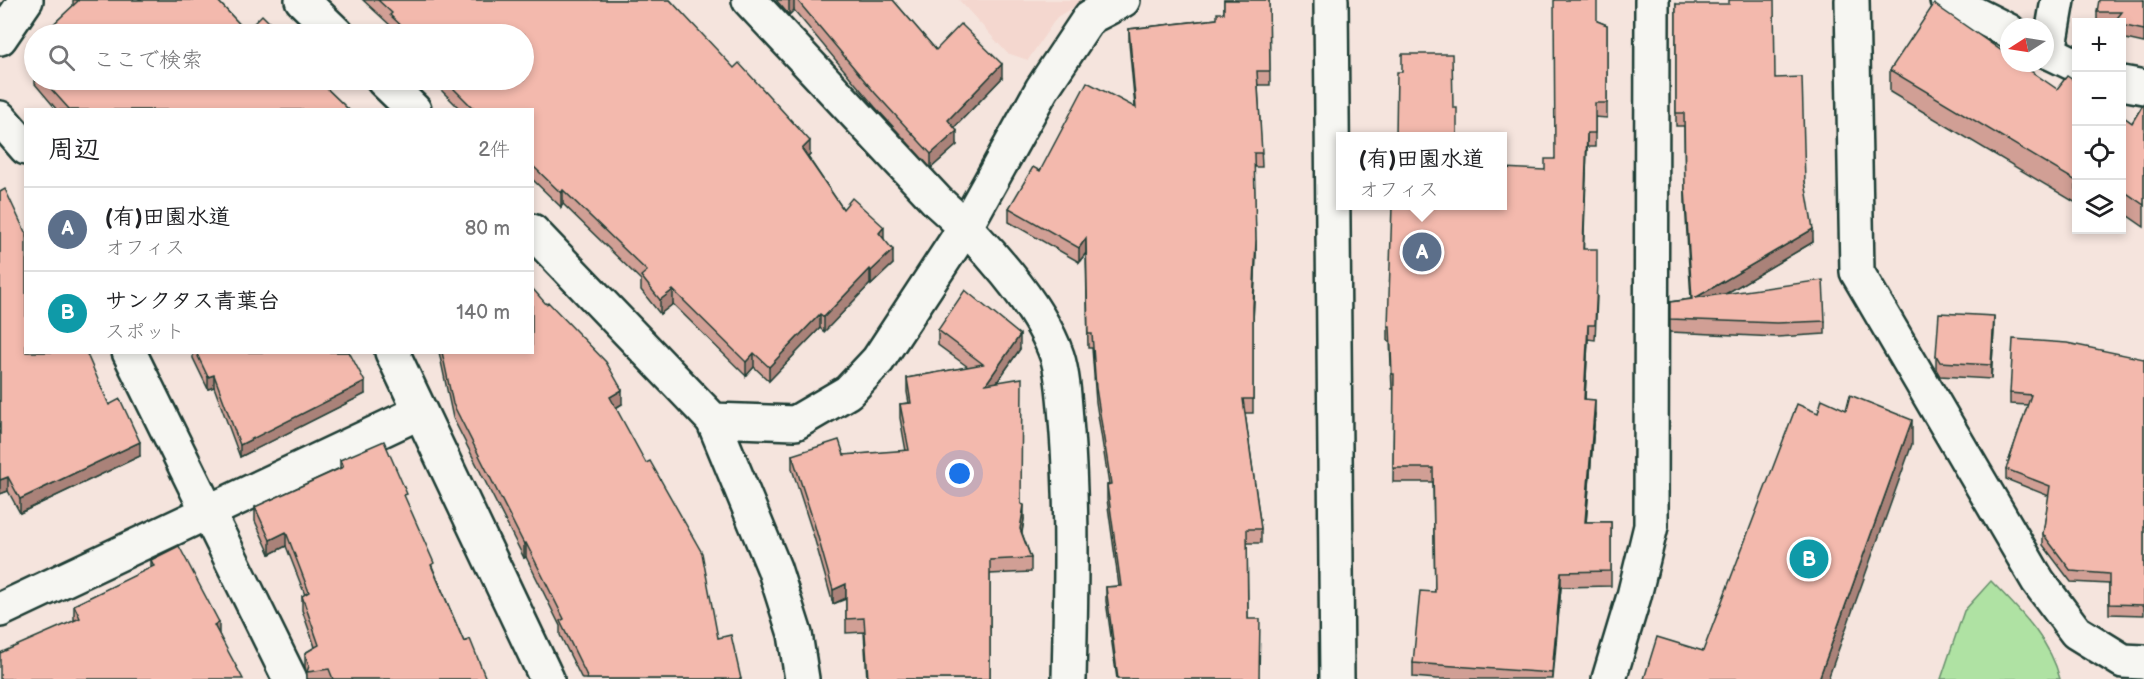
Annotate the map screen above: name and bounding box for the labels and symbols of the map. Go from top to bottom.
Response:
north arrow [2000,18,2054,72]
pin: A [1402,230,1442,274]
your location [945,459,974,488]
pin: B [1790,536,1828,582]

